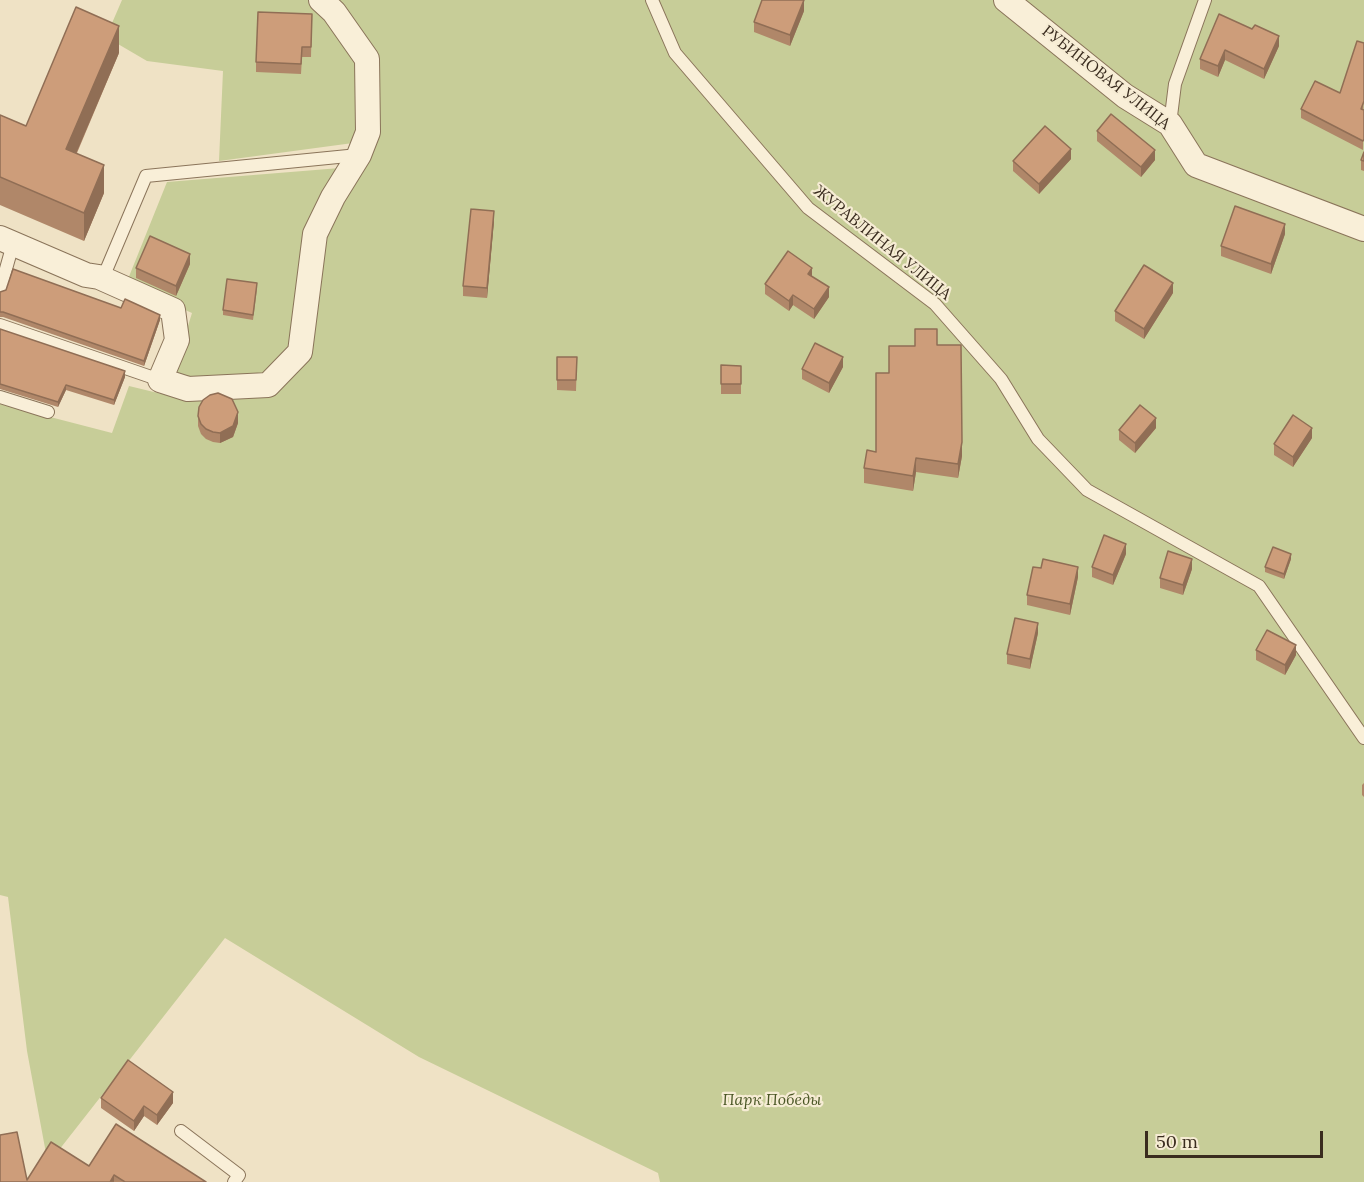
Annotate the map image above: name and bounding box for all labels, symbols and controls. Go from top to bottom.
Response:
street label: РУБИНОВАЯ УЛИЦА [1038,22,1174,134]
street label: ЖУРАВЛИНАЯ УЛИЦА [809,181,955,305]
park label: Парк Победы [722,1090,822,1110]
scale bar [1148,1119,1326,1157]
text: 50 m [1156,1130,1198,1153]

